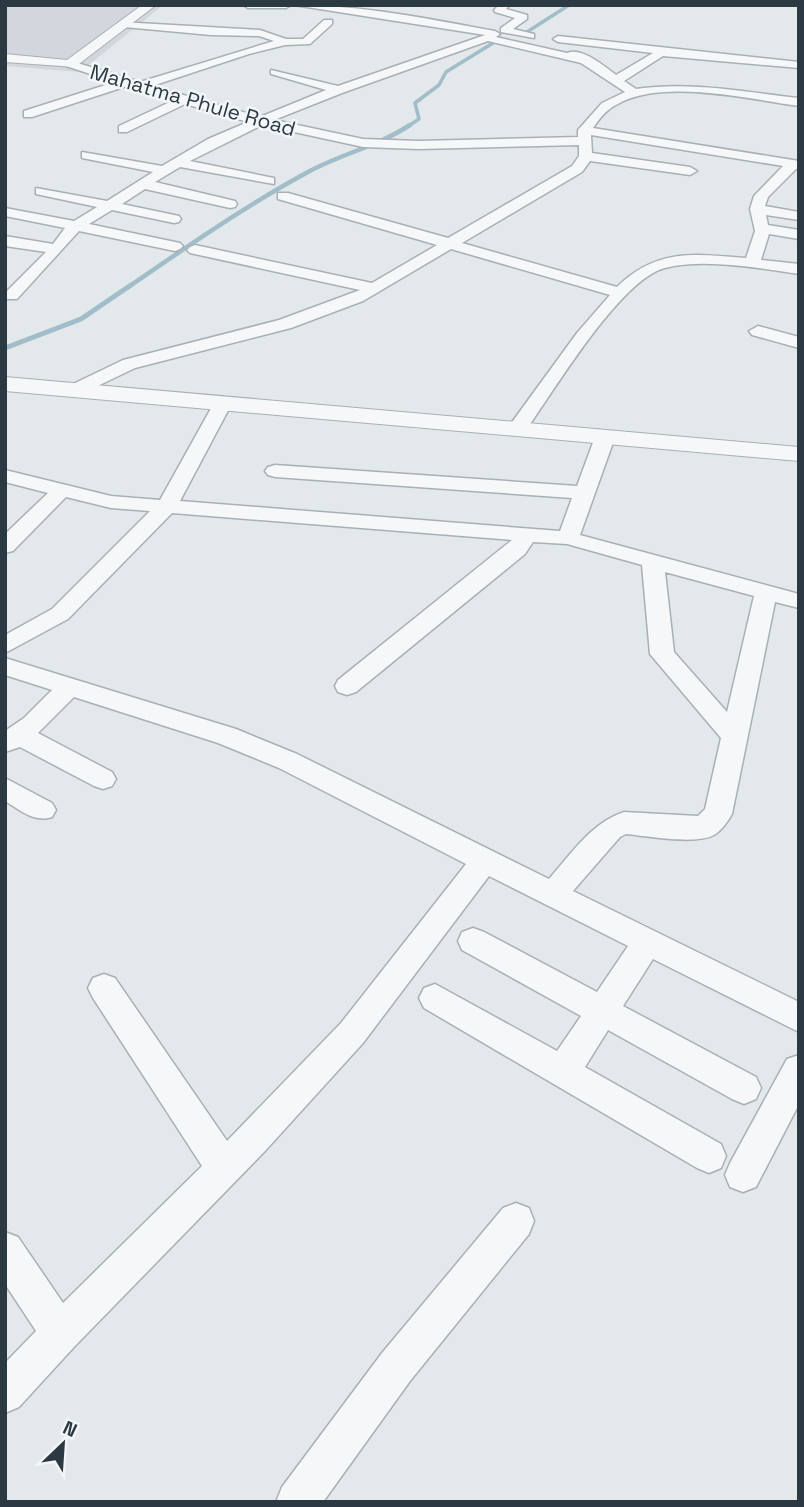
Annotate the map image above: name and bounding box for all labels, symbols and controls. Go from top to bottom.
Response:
street label: Mahatma Phule Road [87,58,299,142]
north arrow [28,1409,98,1479]
text: N [59,1415,81,1443]

